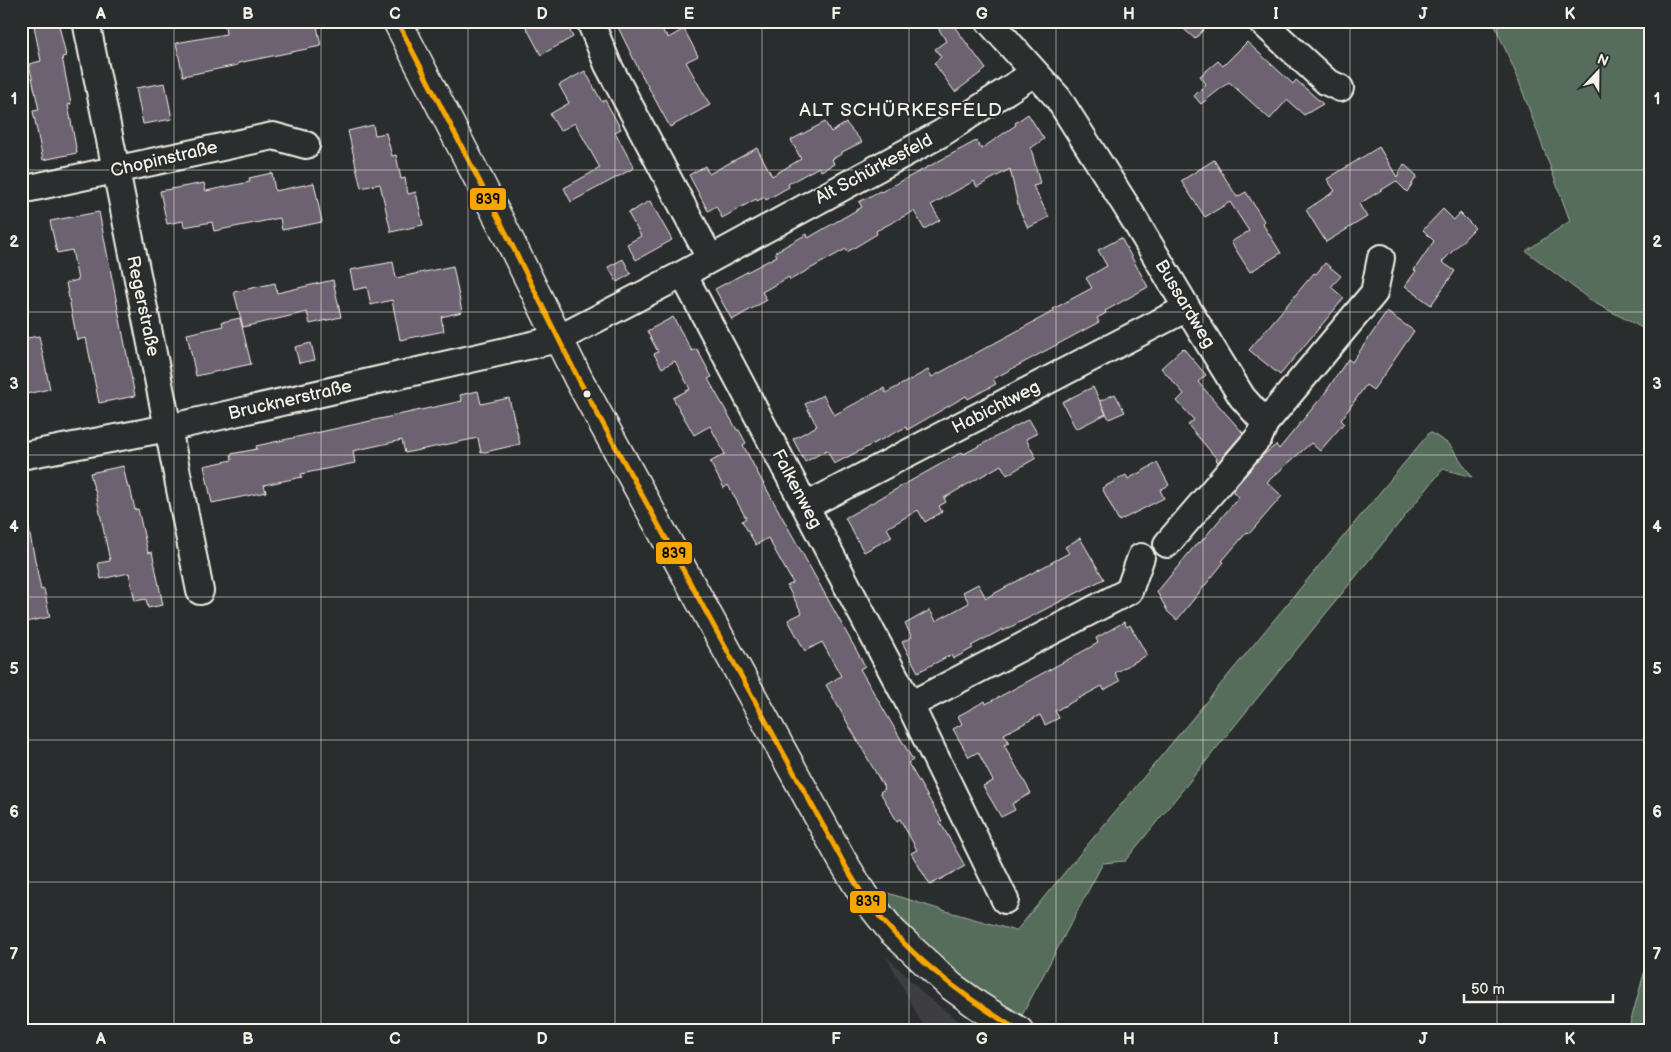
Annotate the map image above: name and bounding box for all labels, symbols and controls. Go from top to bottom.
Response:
text: A [95,5,106,24]
text: B [242,5,254,24]
text: C [389,5,401,24]
text: D [536,5,548,24]
text: E [684,5,694,24]
text: F [831,5,841,24]
text: G [976,5,988,24]
text: H [1123,5,1135,24]
text: I [1273,5,1279,24]
text: J [1419,5,1428,24]
text: K [1565,5,1576,24]
north arrow [1574,48,1624,98]
text: N [1595,51,1611,70]
text: 1 [11,90,17,109]
text: 1 [1654,90,1660,109]
district label: ALT SCHÜRKESFELD [799,99,1003,122]
street label: Alt Schürkesfeld [812,129,936,209]
street label: Chopinstraße [108,136,220,182]
line badge: 839 [469,187,507,211]
text: 839 [476,191,500,208]
text: 2 [9,233,19,252]
text: 2 [1652,233,1662,252]
street label: Regerstraße [122,254,164,359]
street label: Bussardweg [1150,256,1220,352]
text: 3 [9,375,19,394]
text: 3 [1652,375,1662,394]
street label: Brucknerstraße [226,376,354,424]
street label: Habichtweg [949,376,1043,438]
unlabelled marker [582,389,592,399]
street label: Falkenweg [767,446,827,532]
text: 4 [9,518,19,537]
text: 4 [1652,518,1662,537]
line badge: 839 [655,541,693,565]
text: 839 [662,545,686,562]
text: 5 [9,660,19,679]
text: 5 [1652,660,1662,679]
text: 6 [9,803,19,822]
text: 6 [1652,803,1662,822]
line badge: 839 [849,890,887,914]
text: 839 [856,893,880,910]
text: 7 [10,945,19,964]
text: 7 [1653,945,1662,964]
scale bar [1464,972,1612,1004]
text: 50 m [1471,980,1505,999]
text: A [95,1030,106,1049]
text: B [242,1030,254,1049]
text: C [389,1030,401,1049]
text: D [536,1030,548,1049]
text: E [684,1030,694,1049]
text: F [831,1030,841,1049]
text: G [976,1030,988,1049]
text: H [1123,1030,1135,1049]
text: I [1273,1030,1279,1049]
text: J [1419,1030,1428,1049]
text: K [1565,1030,1576,1049]

